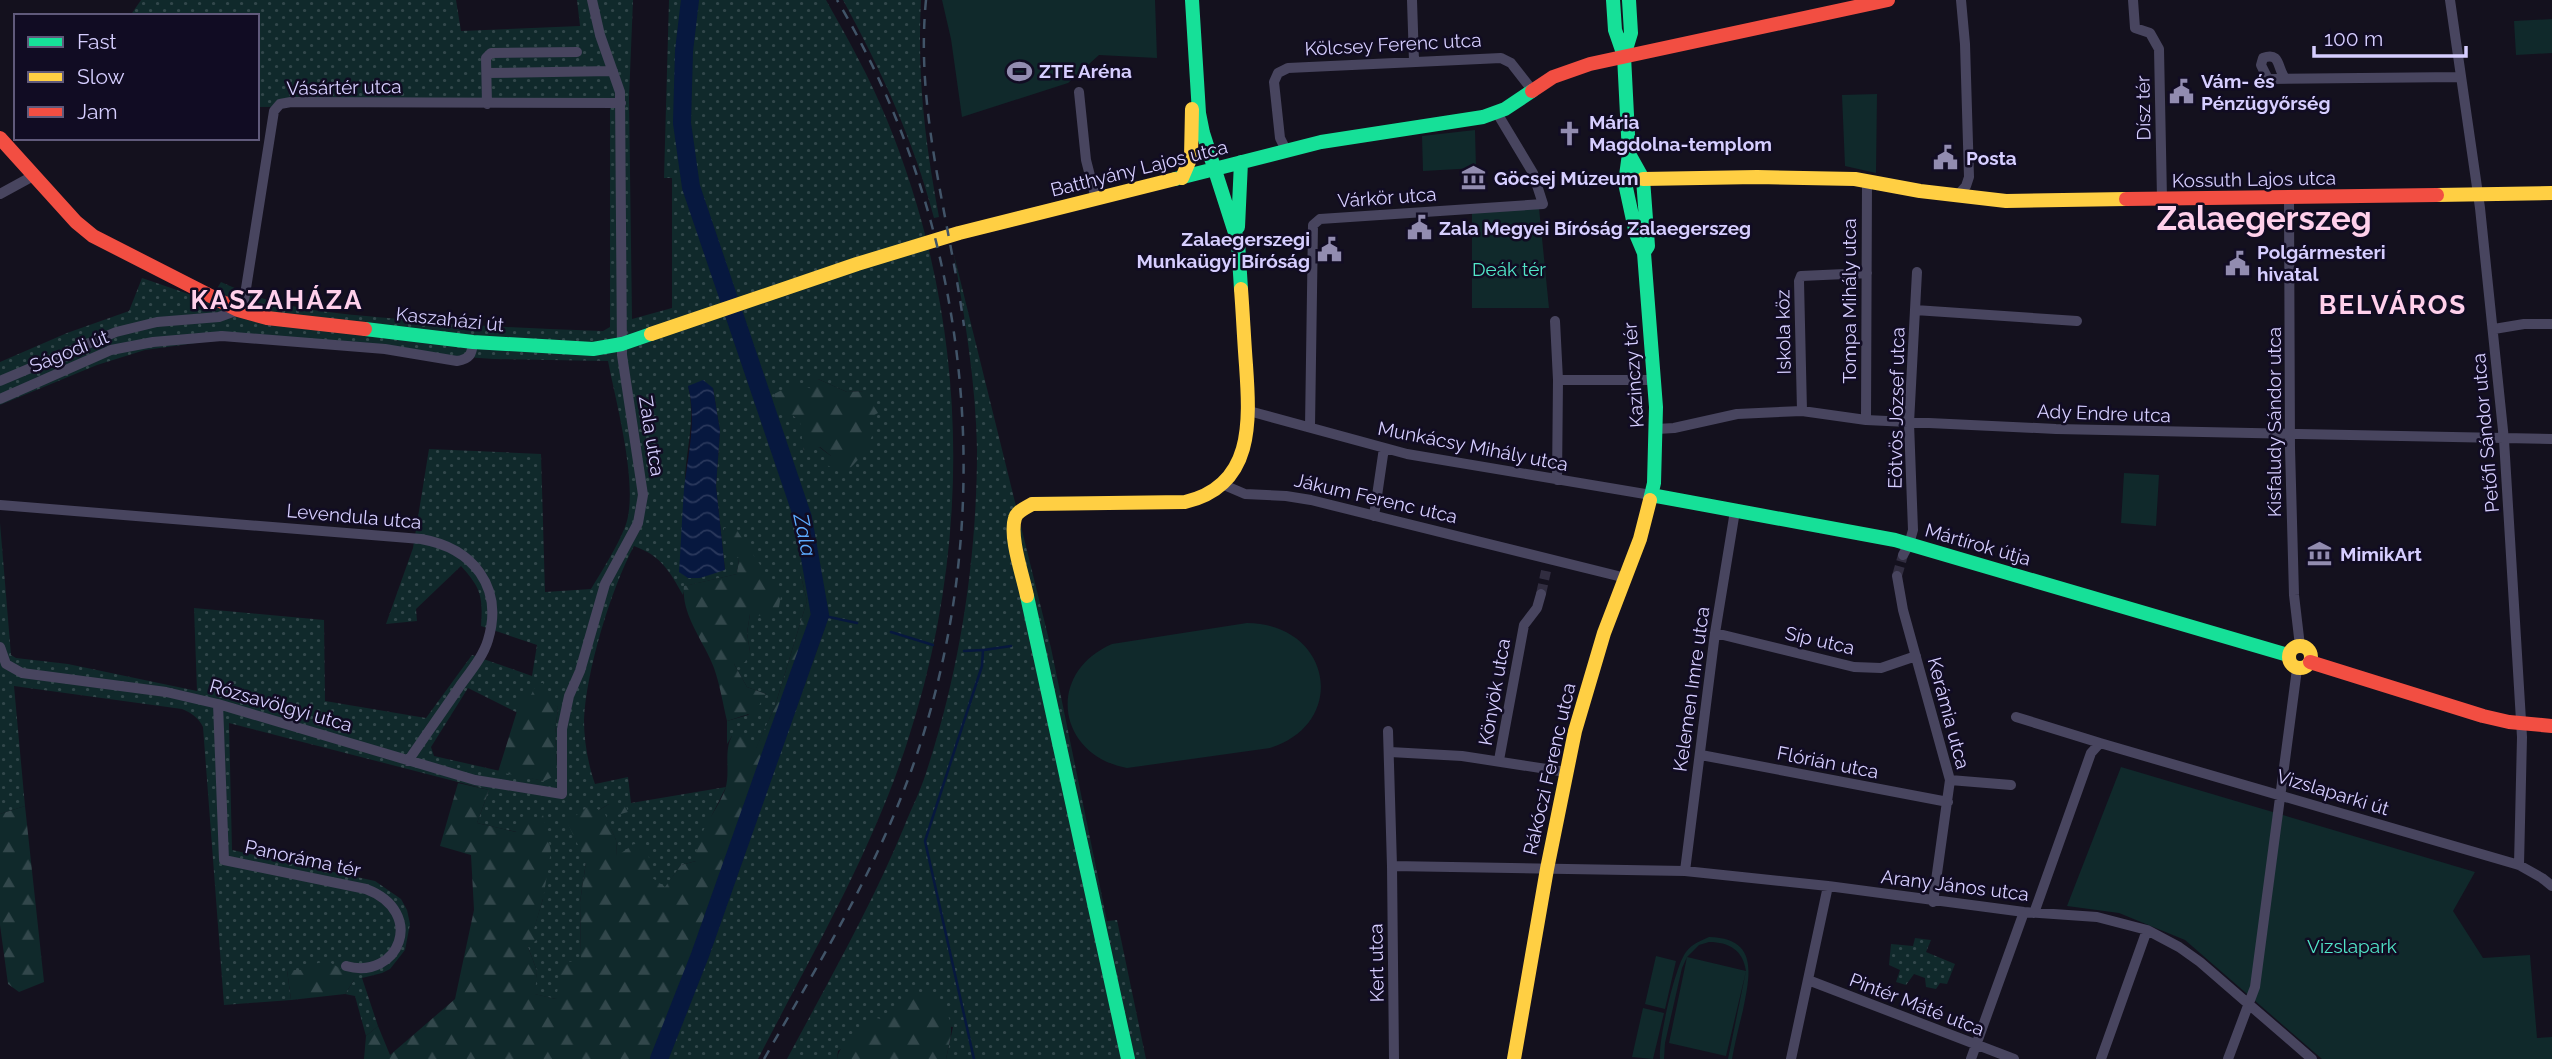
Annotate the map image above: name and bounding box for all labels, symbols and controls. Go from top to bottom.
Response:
legend [14,14,259,140]
scale bar [2314,14,2466,58]
text: 100 m [2324,26,2383,51]
street label: Kölcsey Ferenc utca [1304,28,1482,60]
text: Fast [77,29,117,54]
sports icon: ZTE Aréna [1005,57,1033,85]
place label: ZTE Aréna [1039,60,1132,82]
text: Slow [77,64,125,89]
place label: Vám- és Pénzügyőrség [2201,70,2330,114]
street label: Vásártér utca [286,75,402,99]
street label: Dísz tér [2131,75,2155,141]
public building icon: Vám- és Pénzügyőrség [2167,78,2195,106]
text: Jam [77,99,118,124]
place label: Mária Magdolna-templom [1589,111,1772,155]
church icon: Mária Magdolna-templom [1555,119,1583,147]
street label: Batthyány Lajos utca [1048,135,1230,201]
public building icon: Posta [1932,144,1960,172]
place label: Posta [1966,147,2017,169]
museum icon: Göcsej Múzeum [1460,164,1488,192]
place label: Göcsej Múzeum [1494,167,1638,189]
street label: Kossuth Lajos utca [2172,167,2336,191]
street label: Várkör utca [1337,183,1437,211]
district label: Zalaegerszeg [2156,199,2372,238]
public building icon: Zala Megyei Bíróság Zalaegerszeg [1405,214,1433,242]
place label: Zala Megyei Bíróság Zalaegerszeg [1439,217,1751,239]
street label: Tompa Mihály utca [1838,218,1860,384]
place label: Zalaegerszegi Munkaügyi Bíróság [1136,228,1310,272]
public building icon: Zalaegerszegi Munkaügyi Bíróság [1316,236,1344,264]
place label: Polgármesteri hivatal [2257,241,2386,285]
public building icon: Polgármesteri hivatal [2223,249,2251,277]
park label: Deák tér [1472,258,1546,280]
district label: KASZAHÁZA [191,285,363,315]
street label: Iskola köz [1771,289,1795,375]
district label: BELVÁROS [2319,290,2467,320]
street label: Kaszaházi út [395,302,506,336]
street label: Kazinczy tér [1618,321,1648,428]
street label: Ságodi út [26,325,112,377]
street label: Eötvös József utca [1884,327,1908,489]
street label: Kisfaludy Sándor utca [2263,327,2285,517]
street label: Petőfi Sándor utca [2467,352,2503,514]
street label: Zala utca [635,394,669,478]
street label: Ady Endre utca [2037,400,2171,426]
street label: Munkácsy Mihály utca [1376,417,1570,475]
street label: Jákum Ferenc utca [1292,469,1460,527]
street label: Levendula utca [286,499,422,533]
water label: Zala [788,510,822,559]
street label: Mártírok útja [1923,518,2033,570]
museum icon: MimikArt [2306,540,2334,568]
place label: MimikArt [2340,543,2423,565]
street label: Kelemen Imre utca [1669,605,1713,773]
street label: Síp utca [1783,621,1857,659]
street label: Könyök utca [1474,637,1514,747]
street label: Kerámia utca [1924,655,1974,771]
street label: Rózsavölgyi utca [207,674,355,736]
street label: Rákóczi Ferenc utca [1518,681,1580,857]
street label: Flórián utca [1775,741,1881,783]
street label: Vizslaparki út [2274,764,2393,820]
street label: Panoráma tér [243,835,363,881]
street label: Arany János utca [1880,865,2030,905]
street label: Kert utca [1364,923,1388,1003]
park label: Vizslapark [2307,935,2397,957]
street label: Pintér Máté utca [1846,968,1988,1040]

